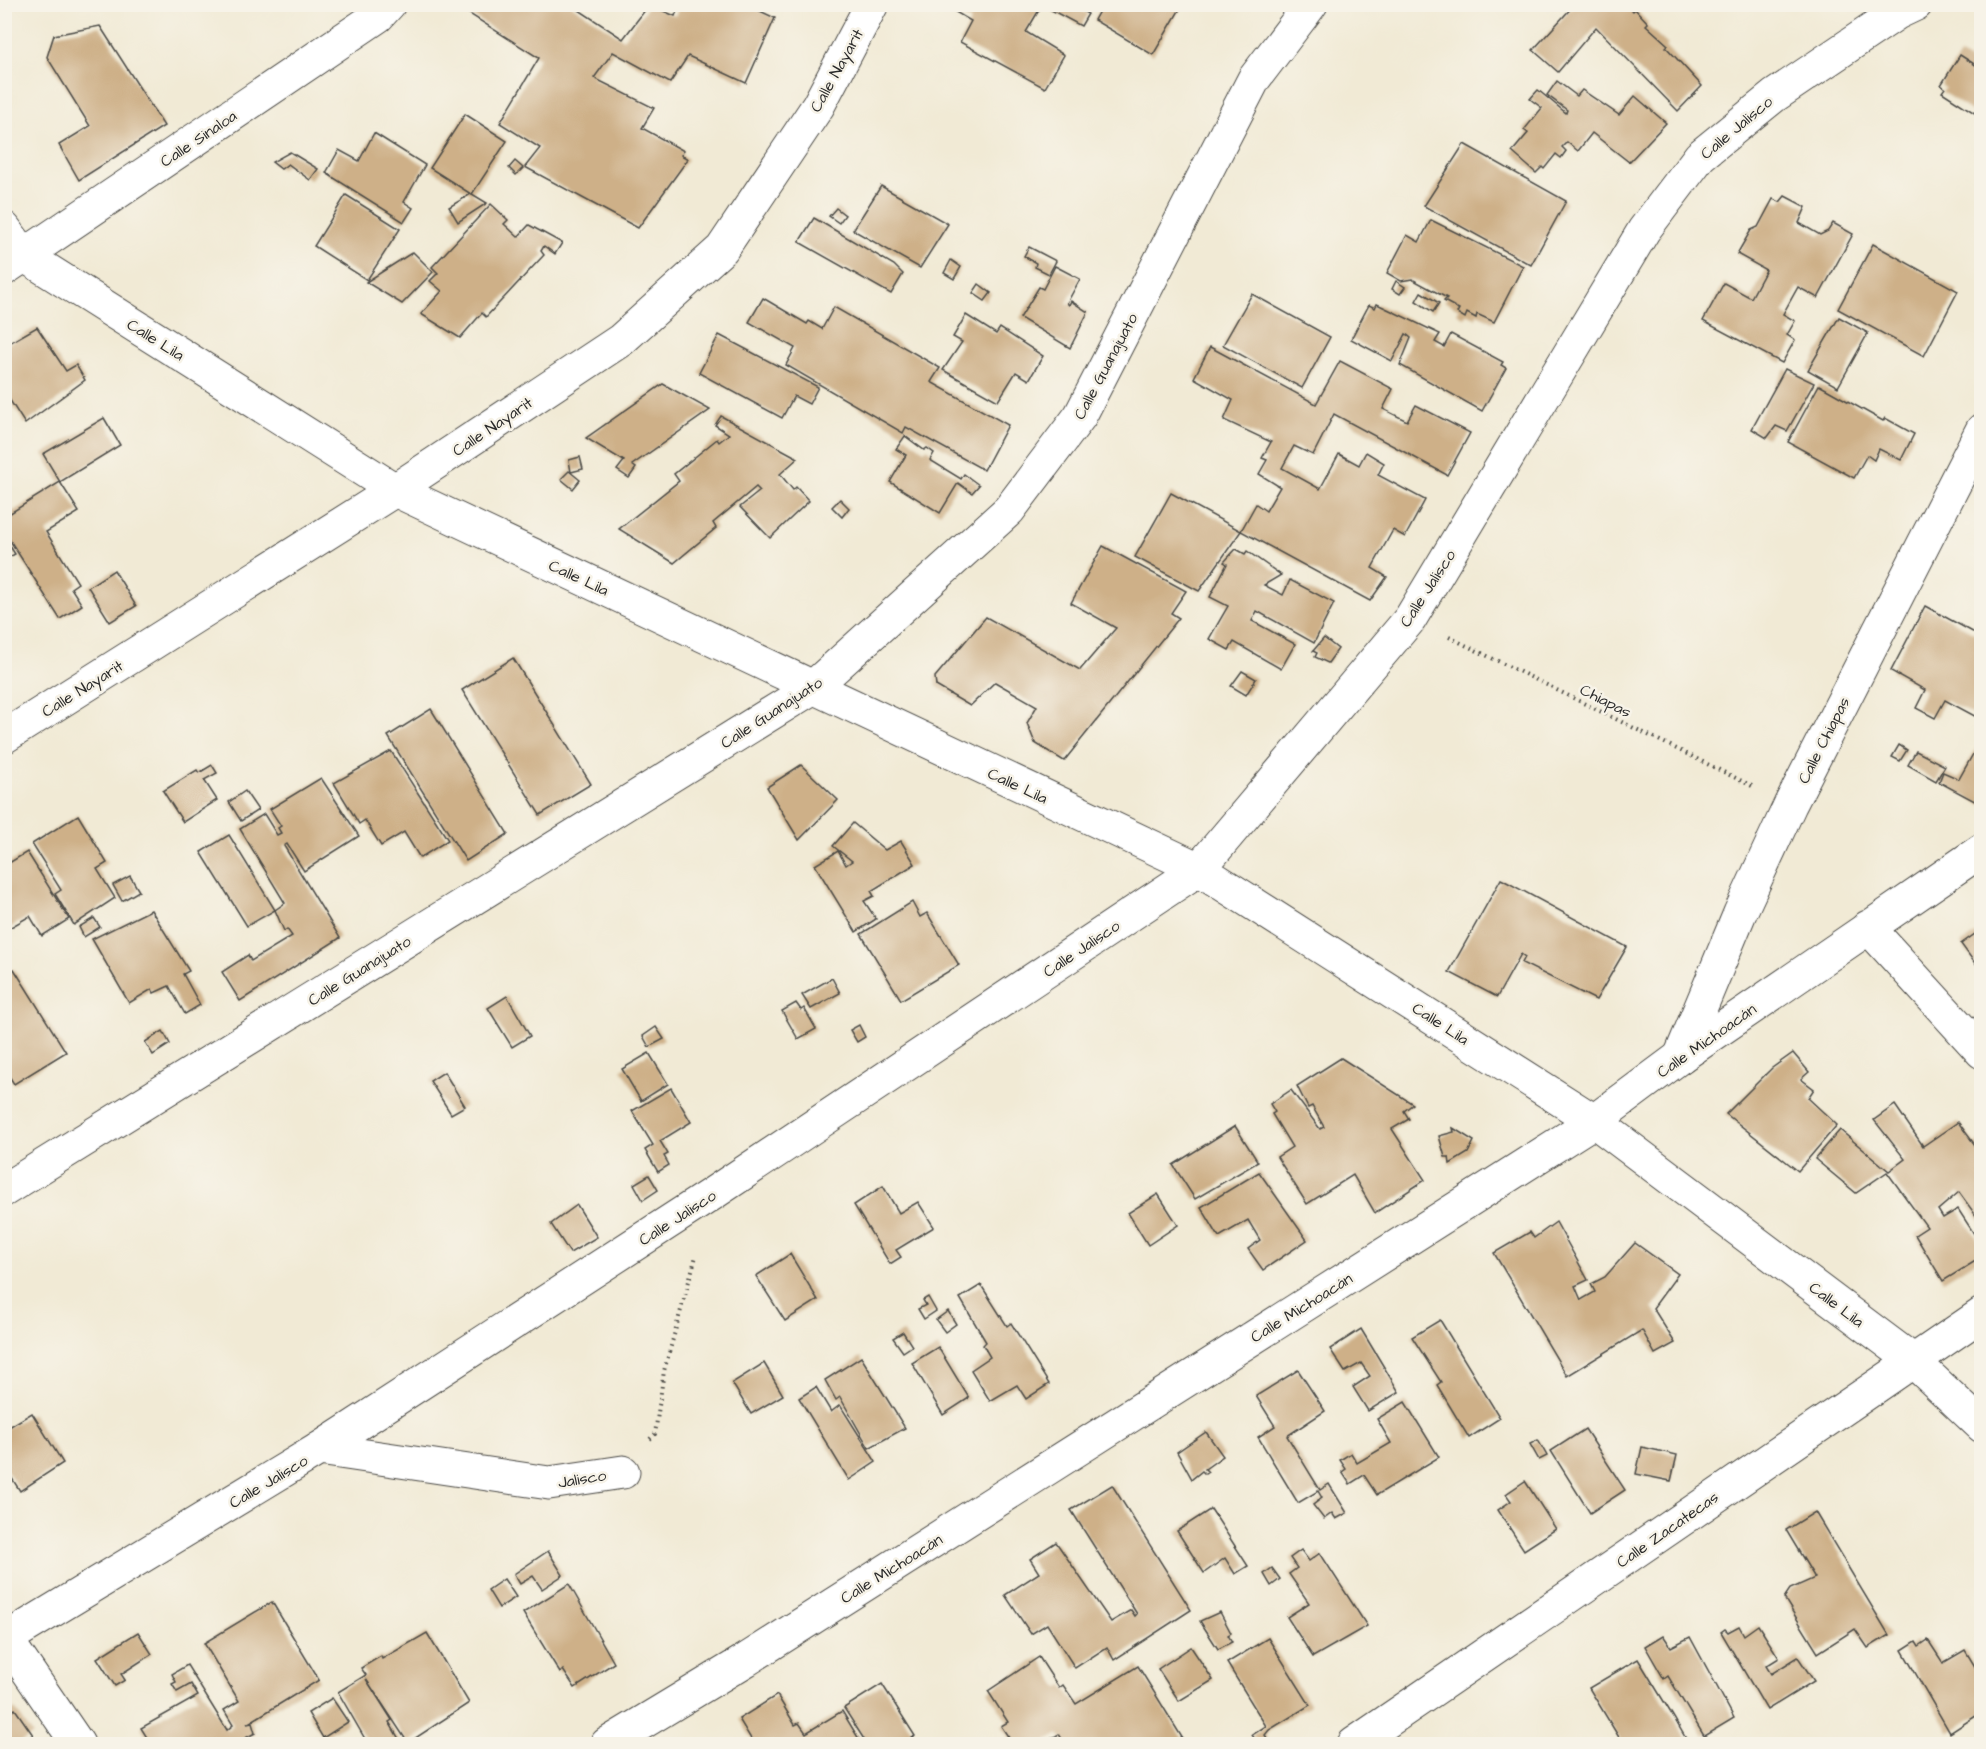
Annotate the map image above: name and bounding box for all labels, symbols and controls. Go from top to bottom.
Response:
street label: Calle Nayarit [805,24,870,117]
street label: Calle Jalisco [1696,91,1778,165]
street label: Calle Sinaloa [156,105,241,173]
street label: Calle Guanajuato [1069,309,1143,424]
street label: Calle Lila [123,314,188,366]
street label: Calle Nayarit [448,392,538,463]
street label: Calle Jalisco [1395,546,1461,632]
street label: Calle Lila [545,554,612,601]
street label: Calle Nayarit [38,655,129,724]
street label: Calle Guanajuato [716,672,827,754]
street label: Chiapas [1576,679,1635,723]
street label: Calle Chiapas [1793,693,1855,788]
street label: Calle Lila [984,762,1051,809]
street label: Calle Jalisco [1039,915,1124,983]
street label: Calle Guanajuato [304,930,415,1011]
street label: Calle Lila [1408,997,1473,1050]
street label: Calle Michoacán [1652,998,1761,1083]
street label: Calle Jalisco [635,1185,721,1251]
street label: Calle Michoacán [1246,1268,1357,1348]
street label: Calle Lila [1804,1277,1868,1333]
street label: Calle Jalisco [225,1450,312,1514]
street label: Jalisco [556,1464,608,1494]
street label: Calle Zacatecas [1612,1486,1723,1573]
street label: Calle Michoacán [836,1529,947,1609]

